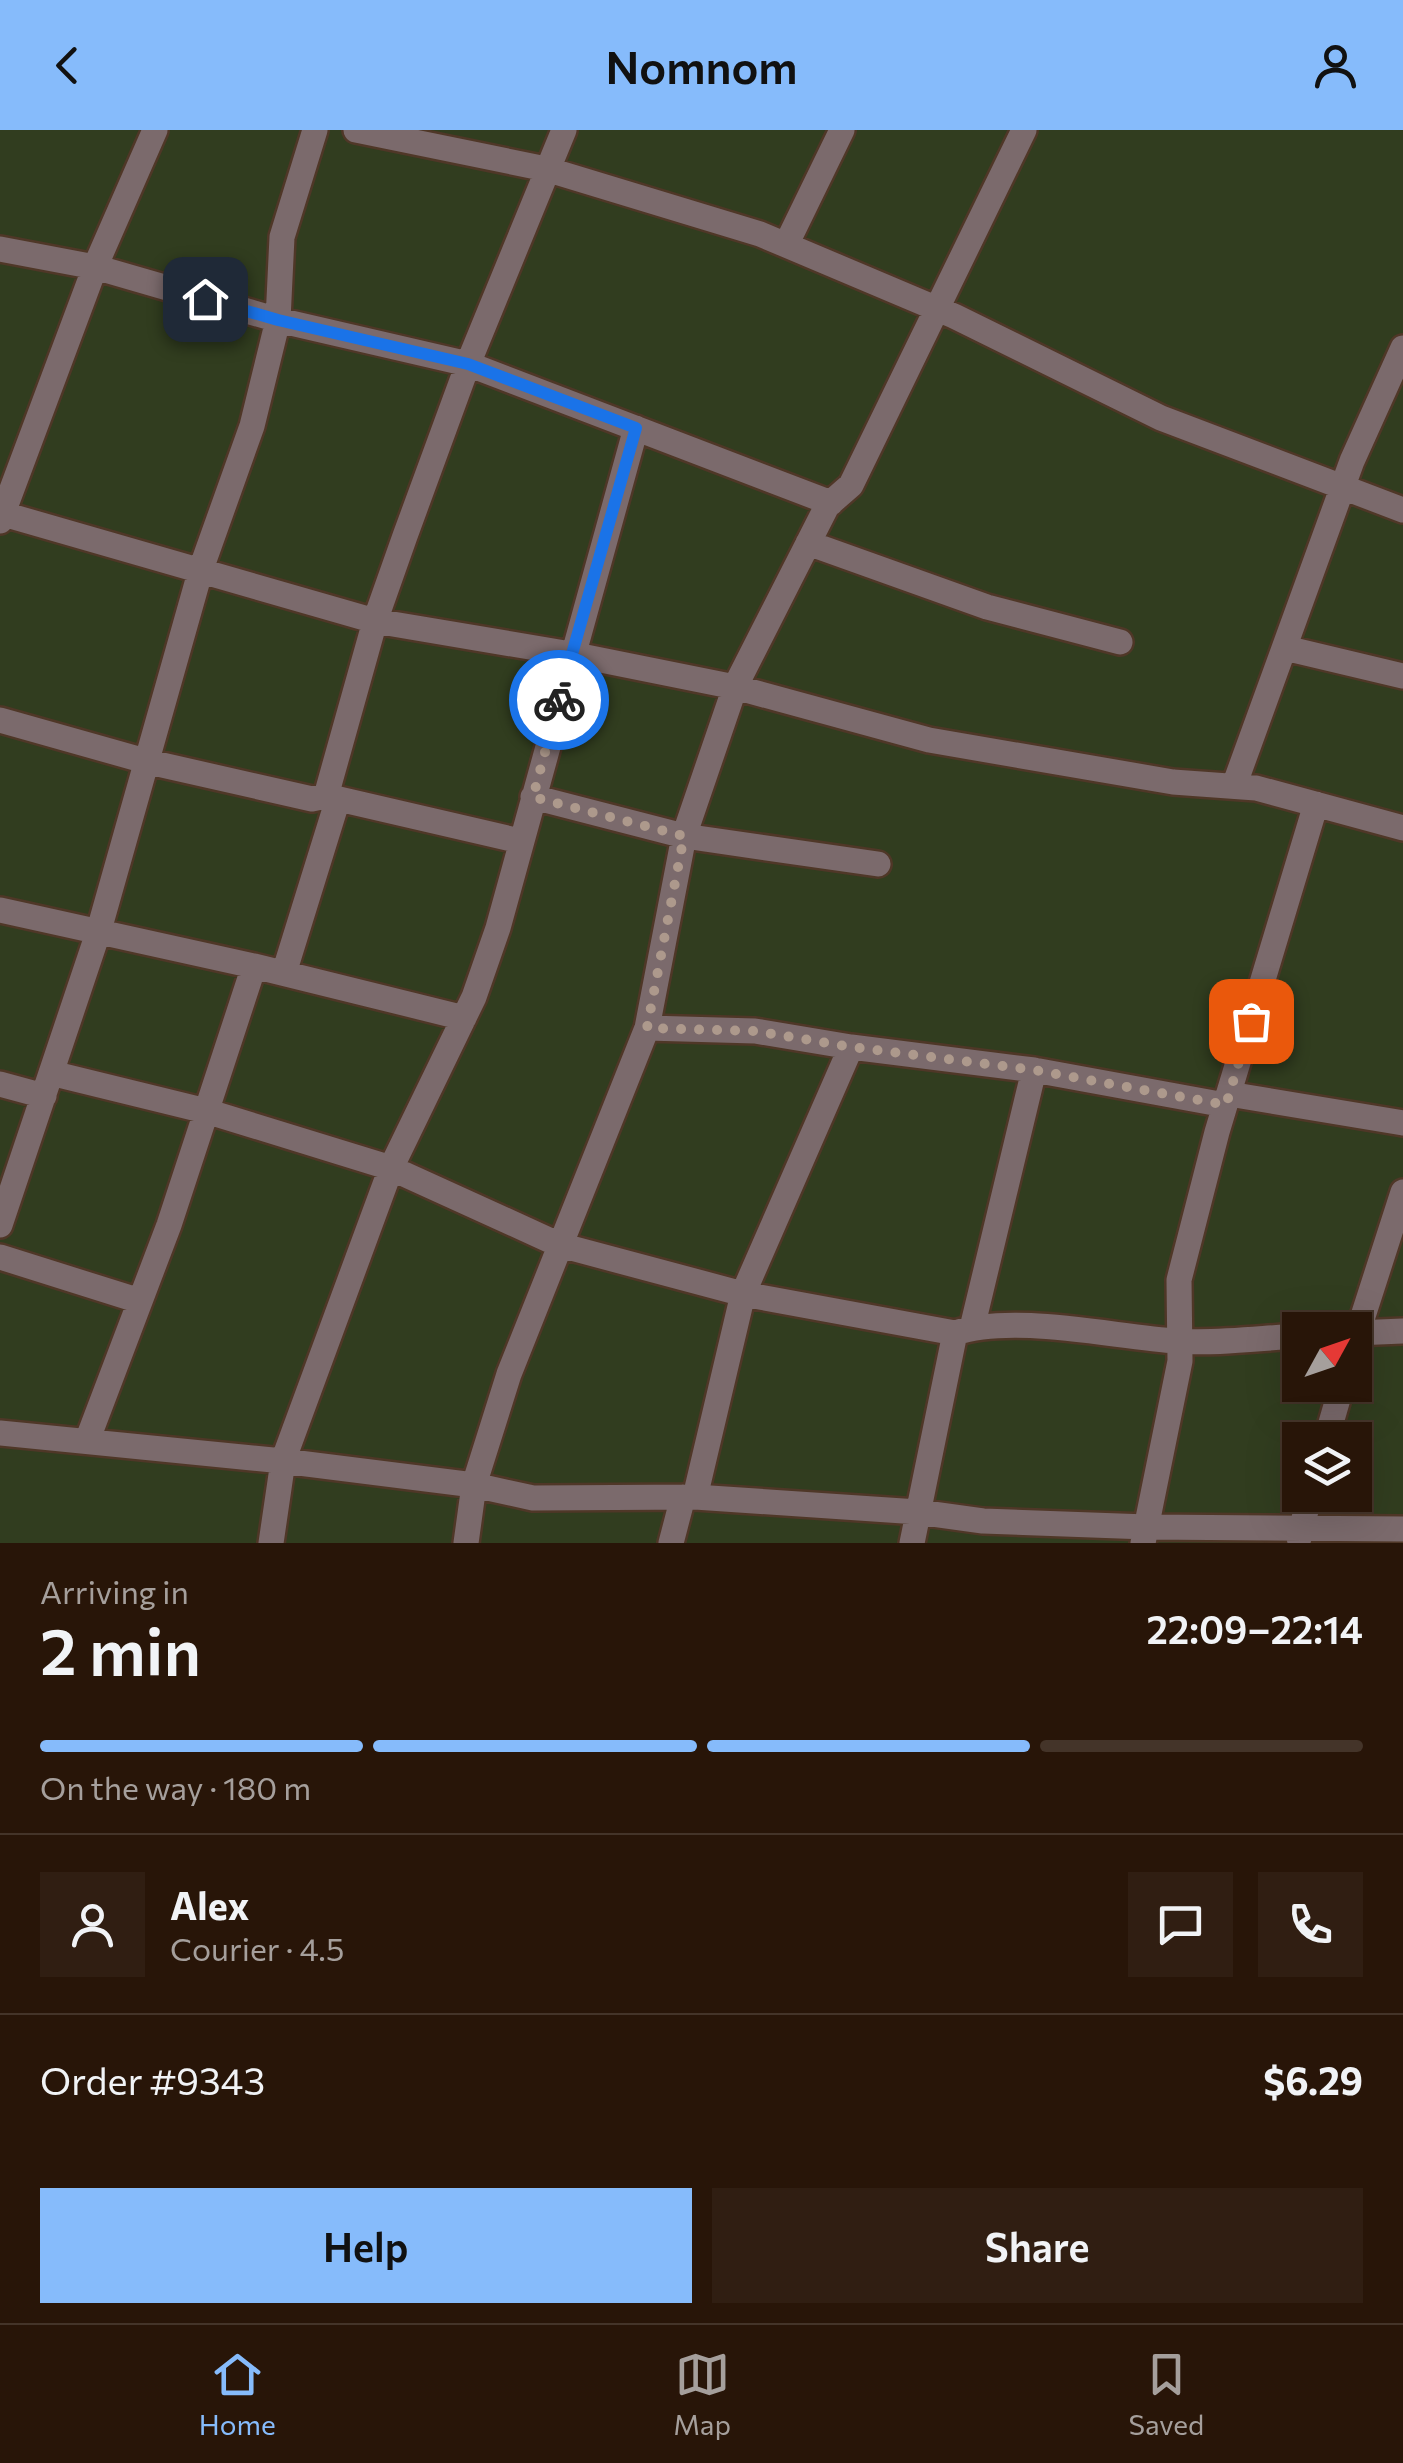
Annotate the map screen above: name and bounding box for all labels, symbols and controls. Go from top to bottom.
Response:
icon: back [40,38,95,93]
text: Nomnom [605,38,798,93]
icon: person [1308,38,1363,93]
pin [163,257,248,342]
icon: home [178,272,233,327]
courier [509,650,609,750]
icon: bike [532,673,587,728]
pin [1209,979,1294,1064]
icon: bag [1224,994,1279,1049]
north arrow [1282,1312,1372,1402]
map controls [1282,1312,1372,1512]
button: layers [1282,1422,1372,1512]
text: Arriving in [40,1571,189,1611]
text: 22:09–22:14 [1146,1605,1363,1652]
text: 2 min [40,1609,201,1688]
text: On the way · 180 m [40,1767,311,1807]
button: person [40,1872,145,1977]
button: chat [1128,1872,1233,1977]
button: phone [1258,1872,1363,1977]
text: Alex [170,1881,249,1928]
text: Courier · 4.5 [170,1928,344,1968]
text: Order #9343 [40,2056,265,2103]
text: $6.29 [1263,2056,1363,2103]
button: Help [40,2188,692,2303]
button: Share [712,2188,1363,2303]
tab: Home [199,2347,276,2441]
tab: Map [673,2347,731,2441]
tab: Saved [1129,2347,1204,2441]

